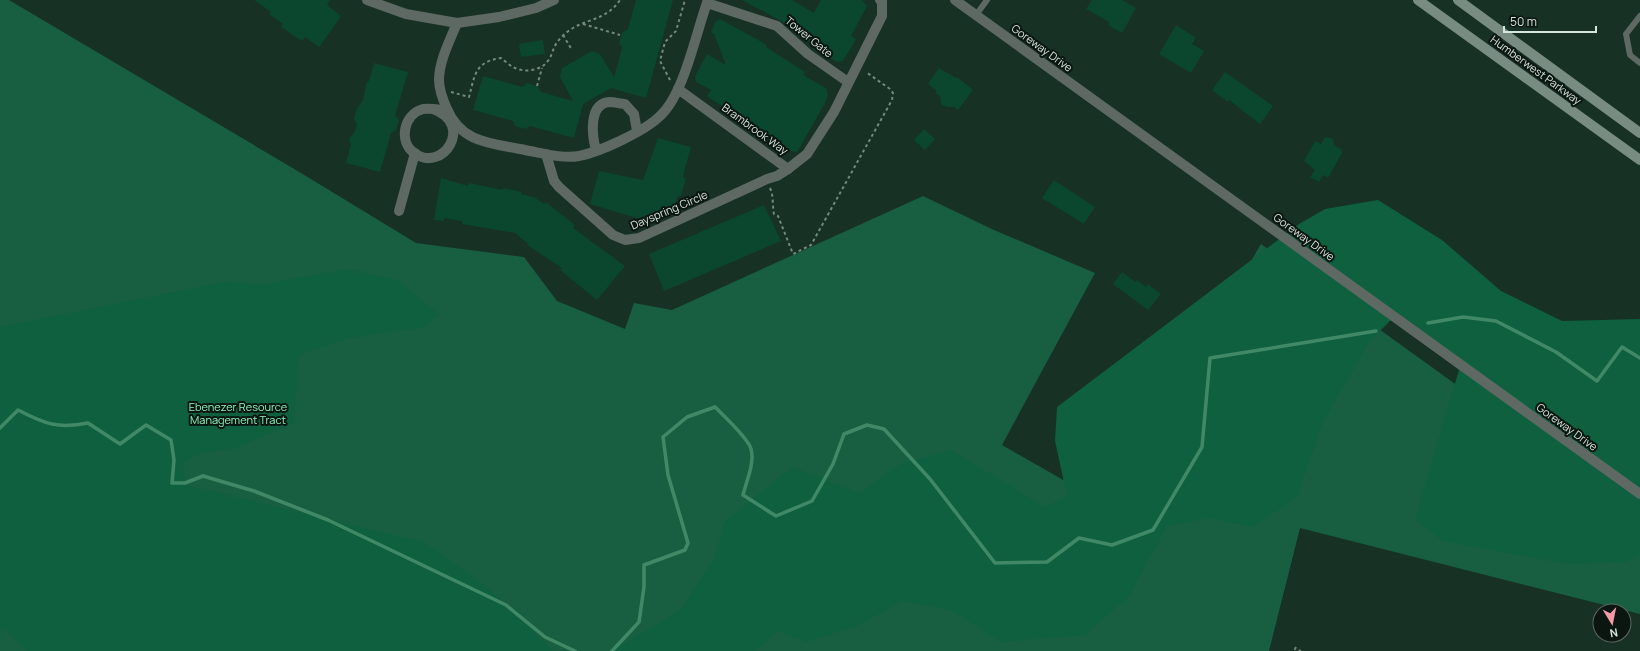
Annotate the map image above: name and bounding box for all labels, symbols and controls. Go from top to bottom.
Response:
scale bar [1504,8,1596,34]
street label: Tower Gate [782,13,837,61]
text: 50 m [1510,13,1537,30]
street label: Goreway Drive [1009,20,1076,75]
street label: Humberwest Parkway [1488,32,1585,108]
street label: Brambrook Way [719,100,792,158]
street label: Dayspring Circle [628,186,710,233]
street label: Goreway Drive [1271,209,1338,264]
park label: Ebenezer Resource Management Tract [189,399,288,427]
street label: Goreway Drive [1534,399,1601,454]
north arrow [1592,603,1632,643]
text: N [1609,625,1619,641]

